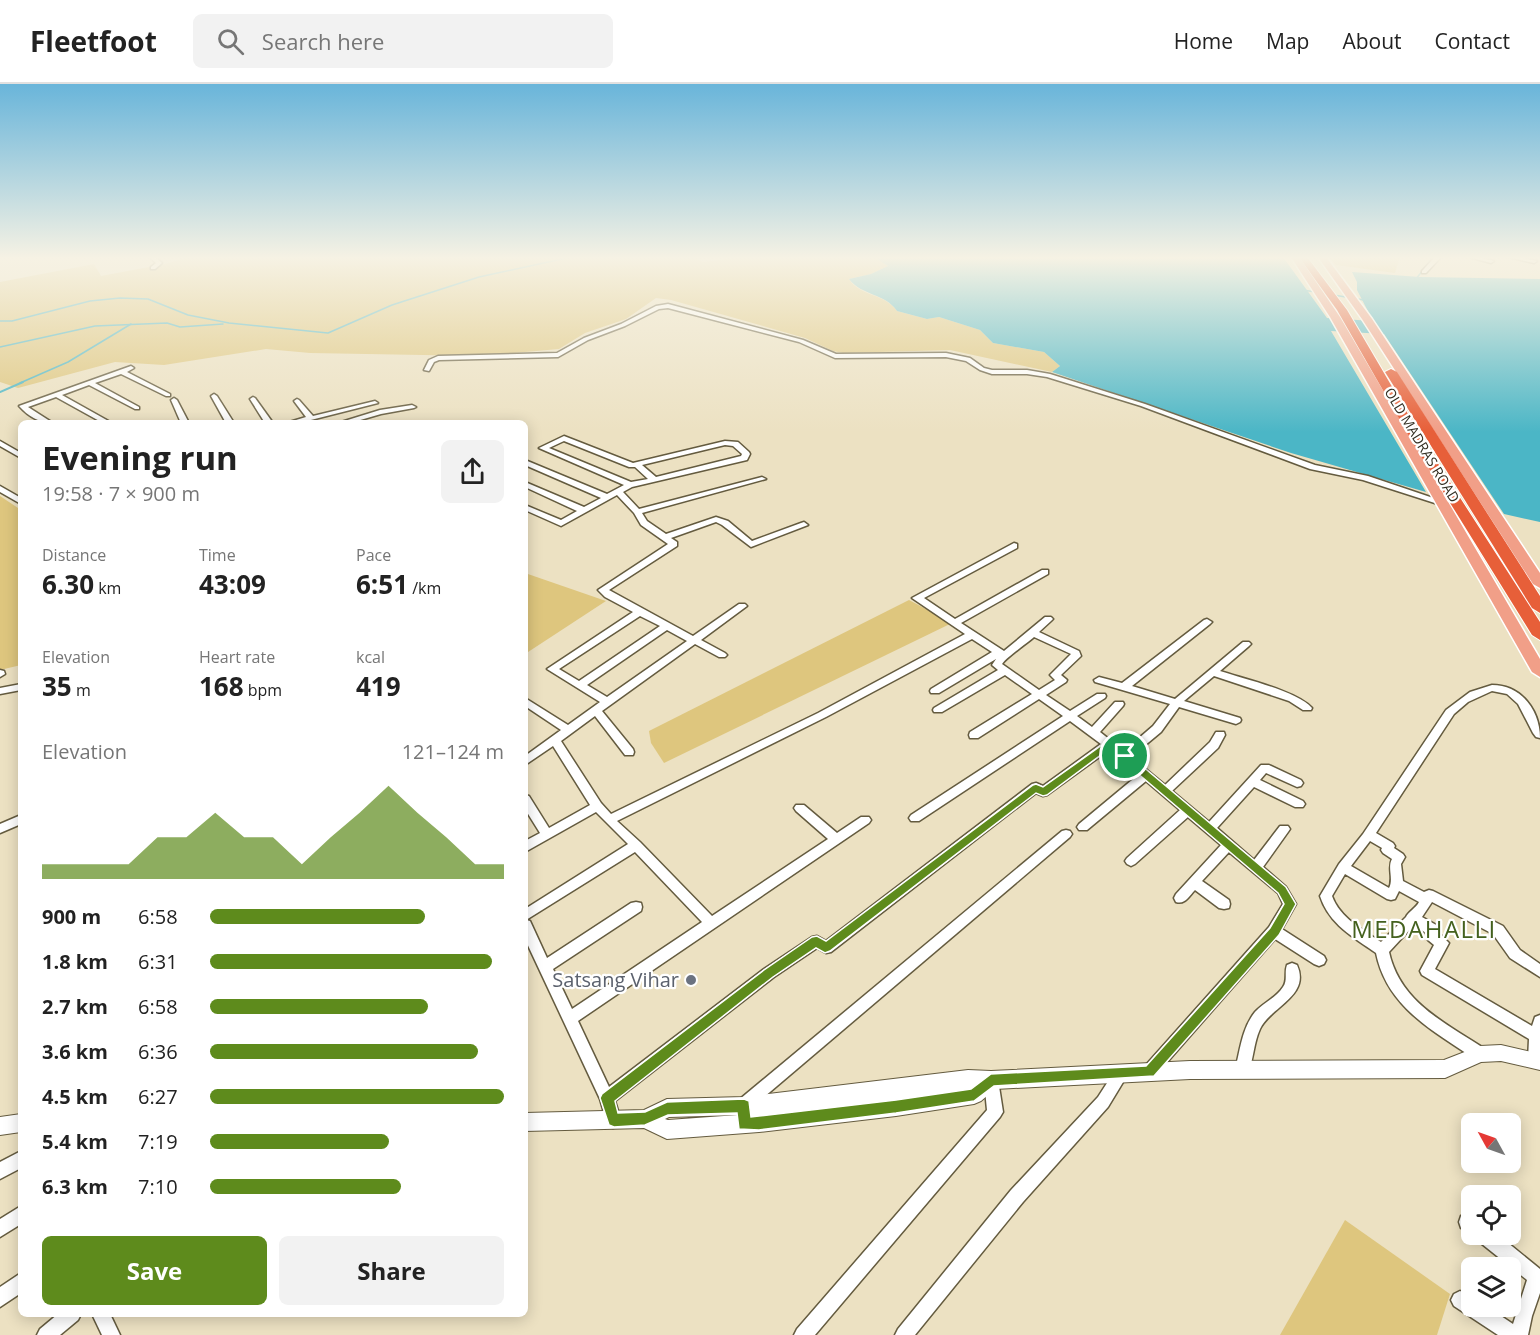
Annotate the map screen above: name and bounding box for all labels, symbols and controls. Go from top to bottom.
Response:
search box [193,14,613,68]
text: Fleetfoot [30,22,157,60]
icon: search [214,25,247,58]
text: Search here [262,26,384,56]
text: Home [1174,27,1233,55]
text: Map [1266,27,1309,55]
text: About [1342,27,1402,55]
text: Contact [1435,27,1510,55]
street label: OLD MADRAS ROAD [1381,384,1464,506]
text: Evening run [42,435,238,480]
button: share [441,440,504,503]
text: 19:58 · 7 × 900 m [42,480,200,507]
text: Distance [42,544,106,566]
text: Time [199,544,236,566]
text: Pace [356,544,391,566]
text: 6.30 [42,566,94,602]
text: 43:09 [199,566,266,602]
text: 6:51 [356,566,408,602]
text: km [94,577,121,599]
text: /km [408,577,441,599]
text: Elevation [42,646,110,668]
text: Heart rate [199,646,275,668]
text: kcal [356,646,385,668]
text: 35 [42,668,72,704]
text: 168 [199,668,244,704]
text: 419 [356,668,401,704]
text: m [72,679,91,701]
text: bpm [244,679,282,701]
pin [1099,730,1150,781]
text: Elevation [42,738,127,765]
text: 121–124 m [402,738,504,765]
icon: arrive [1108,739,1141,772]
text: 900 m [42,903,101,930]
text: 6:58 [138,903,178,930]
district label: MEDAHALLI [1351,912,1497,945]
text: 1.8 km [42,948,108,975]
text: 6:31 [138,948,178,975]
place label: Satsang Vihar [552,966,679,993]
marker: Satsang Vihar [684,973,698,987]
text: 2.7 km [42,993,108,1020]
text: 6:58 [138,993,178,1020]
text: 3.6 km [42,1038,108,1065]
text: 6:36 [138,1038,178,1065]
text: 4.5 km [42,1083,108,1110]
text: 6:27 [138,1083,178,1110]
north arrow [1461,1113,1521,1173]
map controls [1461,1113,1521,1317]
text: 5.4 km [42,1128,108,1155]
text: 7:19 [138,1128,178,1155]
text: 6.3 km [42,1173,108,1200]
text: 7:10 [138,1173,178,1200]
button: locate [1461,1185,1521,1245]
button: Save [42,1236,267,1305]
button: Share [279,1236,504,1305]
button: layers [1461,1257,1521,1317]

